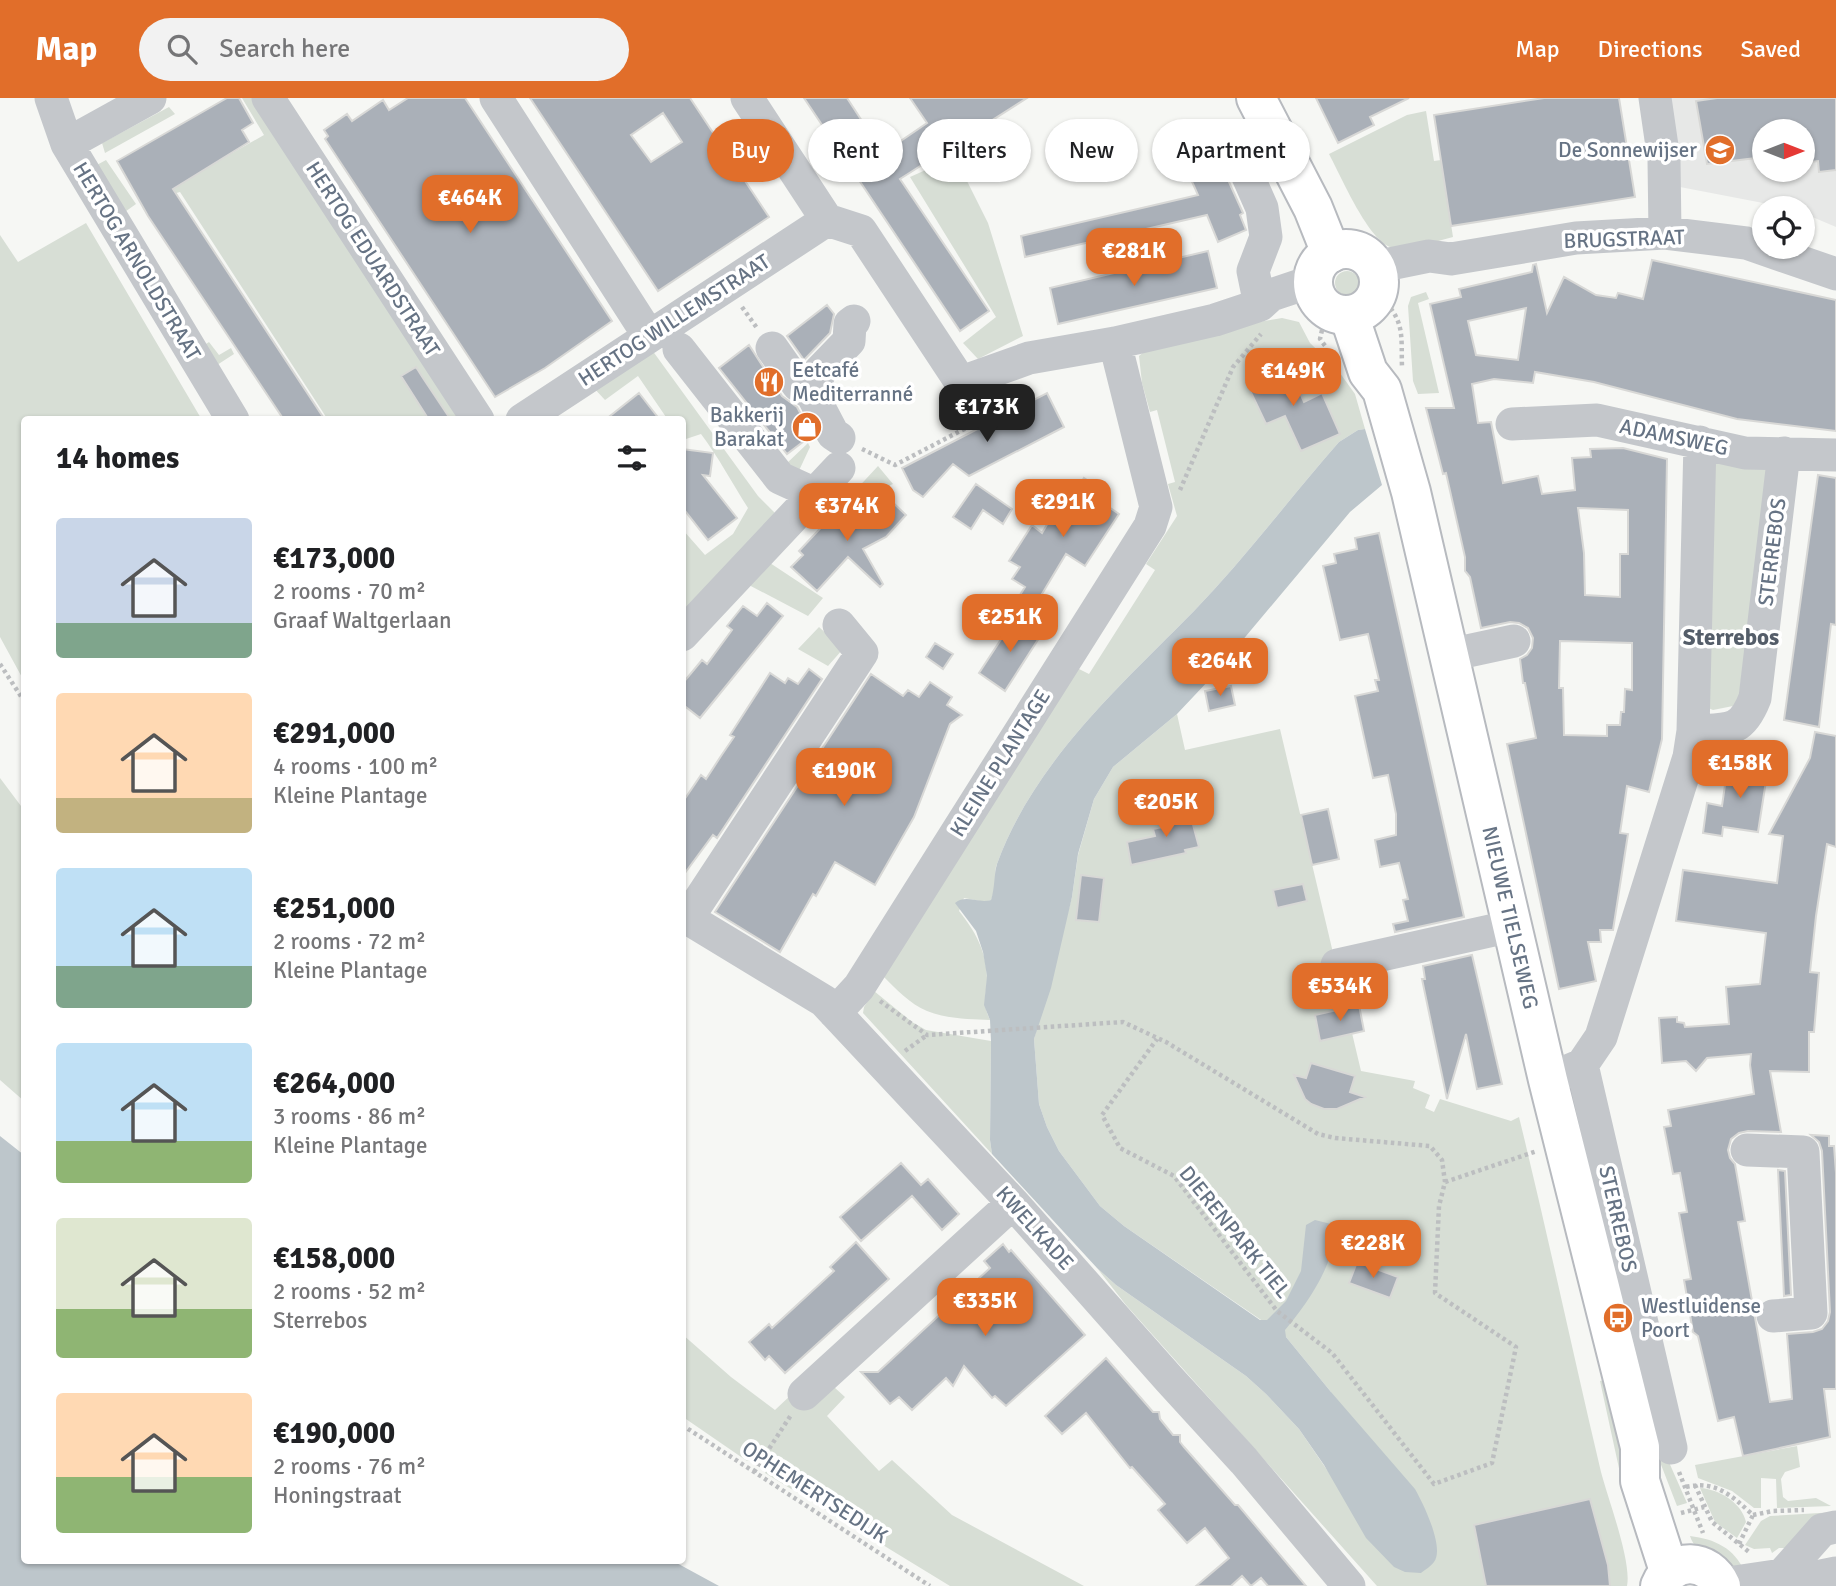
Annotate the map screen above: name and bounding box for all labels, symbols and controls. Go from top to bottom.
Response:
search box [139,18,629,81]
text: Map [35,29,97,70]
icon: search [163,30,201,68]
text: Search here [219,33,350,65]
text: Map [1515,34,1560,64]
text: Directions [1598,34,1703,64]
text: Saved [1741,34,1801,64]
chip: Buy [707,119,794,182]
chip: Rent [808,119,903,182]
chip: Filters [917,119,1031,182]
chip: New [1045,119,1138,182]
chip: Apartment [1152,119,1310,182]
north arrow [1752,119,1815,182]
map controls [1752,119,1815,259]
school or university icon: De Sonnewijser [1703,133,1737,167]
place label: De Sonnewijser [1558,137,1697,163]
street label: HERTOG ARNOLDSTRAAT [67,157,207,365]
street label: HERTOG EDUARDSTRAAT [300,157,446,362]
pin: €464K [421,176,519,235]
text: €464K [438,183,502,212]
button: locate [1752,196,1815,259]
street label: BRUGSTRAAT [1563,224,1686,254]
pin: €281K [1085,228,1183,288]
text: €281K [1102,236,1166,265]
street label: HERTOG WILLEMSTRAAT [573,248,775,392]
pin: €149K [1244,348,1342,408]
text: €149K [1261,356,1325,385]
place label: Eetcafé Mediterranné [792,357,913,407]
restaurant icon: Eetcafé Mediterranné [752,365,786,399]
pin: €173K [938,384,1036,444]
text: €173K [955,392,1019,421]
place label: Bakkerij Barakat [710,402,784,452]
shop icon: Bakkerij Barakat [790,410,824,444]
street label: ADAMSWEG [1617,413,1731,461]
icon: filters [613,439,651,477]
text: 14 homes [56,440,179,477]
pin: €291K [1014,480,1112,539]
pin: €374K [798,484,896,543]
text: €291K [1031,487,1095,516]
text: €374K [815,491,879,520]
street label: STERREBOS [1752,497,1792,607]
text: €173,000 [273,540,395,577]
icon: home [112,546,196,630]
text: 2 rooms · 70 m² [273,577,426,606]
pin: €251K [961,594,1059,654]
text: €251K [978,602,1042,631]
text: Graaf Waltgerlaan [273,606,452,635]
district label: Sterrebos [1683,623,1779,652]
pin: €264K [1171,638,1269,698]
text: €264K [1188,646,1252,675]
street label: KLEINE PLANTAGE [944,685,1056,841]
text: €291,000 [273,715,395,752]
icon: home [112,721,196,805]
pin: €158K [1691,740,1789,800]
pin: €190K [795,748,893,808]
text: €158K [1708,748,1772,777]
text: 4 rooms · 100 m² [273,752,438,781]
text: €190K [812,756,876,785]
pin: €205K [1117,780,1215,839]
text: Kleine Plantage [273,781,427,810]
text: €205K [1134,787,1198,816]
street label: NIEUWE TIELSEWEG [1476,824,1544,1012]
text: €251,000 [273,890,395,927]
icon: home [112,896,196,980]
text: 2 rooms · 72 m² [273,927,426,956]
text: Kleine Plantage [273,956,427,985]
pin: €534K [1291,964,1389,1023]
text: €534K [1308,971,1372,1000]
text: €264,000 [273,1065,395,1102]
icon: home [112,1071,196,1155]
text: 3 rooms · 86 m² [273,1102,426,1131]
text: Kleine Plantage [273,1131,427,1160]
street label: DIERENPARK TIEL [1174,1161,1296,1304]
street label: STERREBOS [1593,1163,1643,1275]
street label: KWELKADE [991,1181,1079,1275]
pin: €228K [1324,1220,1422,1280]
text: €228K [1341,1228,1405,1257]
text: €158,000 [273,1240,395,1277]
icon: home [112,1246,196,1330]
text: 2 rooms · 52 m² [273,1277,426,1306]
pin: €335K [936,1278,1034,1338]
text: €335K [953,1286,1017,1315]
place label: Westluidense Poort [1641,1293,1761,1343]
bus stop icon: Westluidense Poort [1601,1301,1635,1335]
text: Sterrebos [273,1306,367,1335]
text: €190,000 [273,1415,395,1452]
icon: home [112,1421,196,1505]
street label: OPHEMERTSEDIJK [737,1435,893,1549]
text: 2 rooms · 76 m² [273,1452,426,1481]
text: Honingstraat [273,1481,401,1510]

